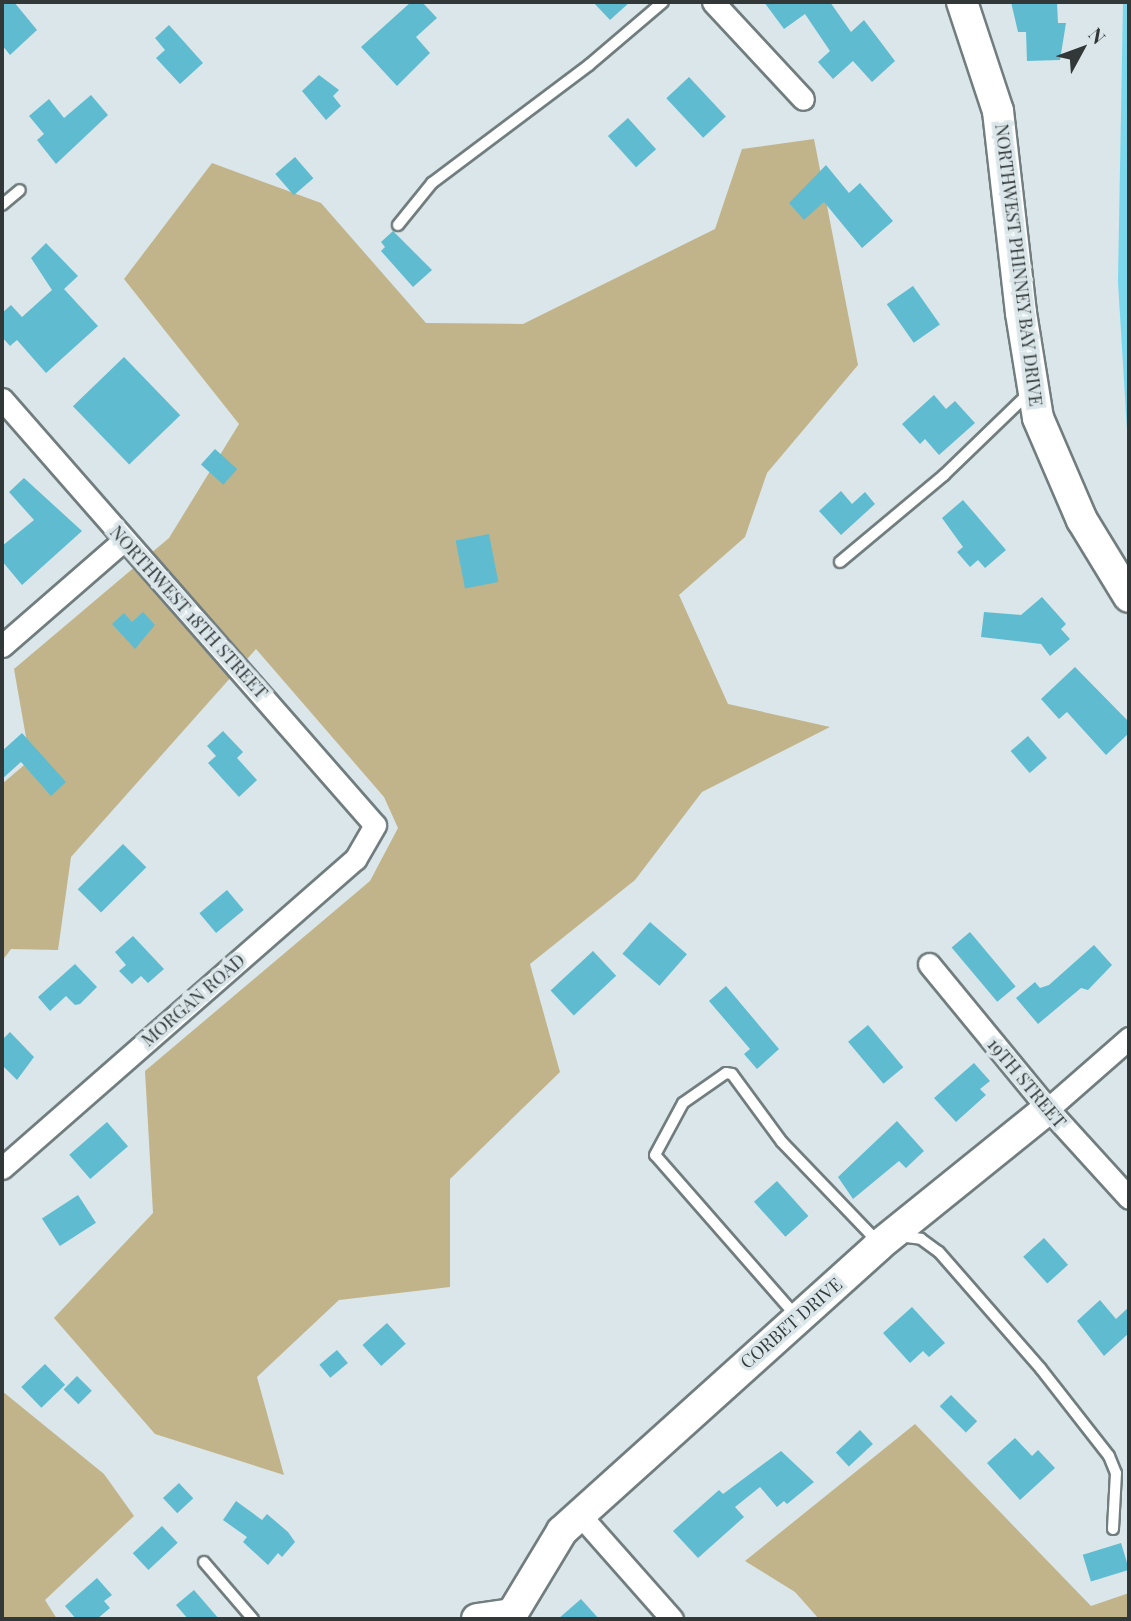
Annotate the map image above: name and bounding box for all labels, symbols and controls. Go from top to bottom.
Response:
north arrow [1047,14,1117,84]
text: N [1084,22,1112,49]
street label: NORTHWEST PHINNEY BAY DRIVE [991,122,1047,408]
street label: NORTHWEST 18TH STREET [105,521,273,703]
street label: MORGAN ROAD [137,949,249,1051]
street label: 19TH STREET [983,1034,1071,1132]
street label: CORBET DRIVE [736,1273,846,1373]

